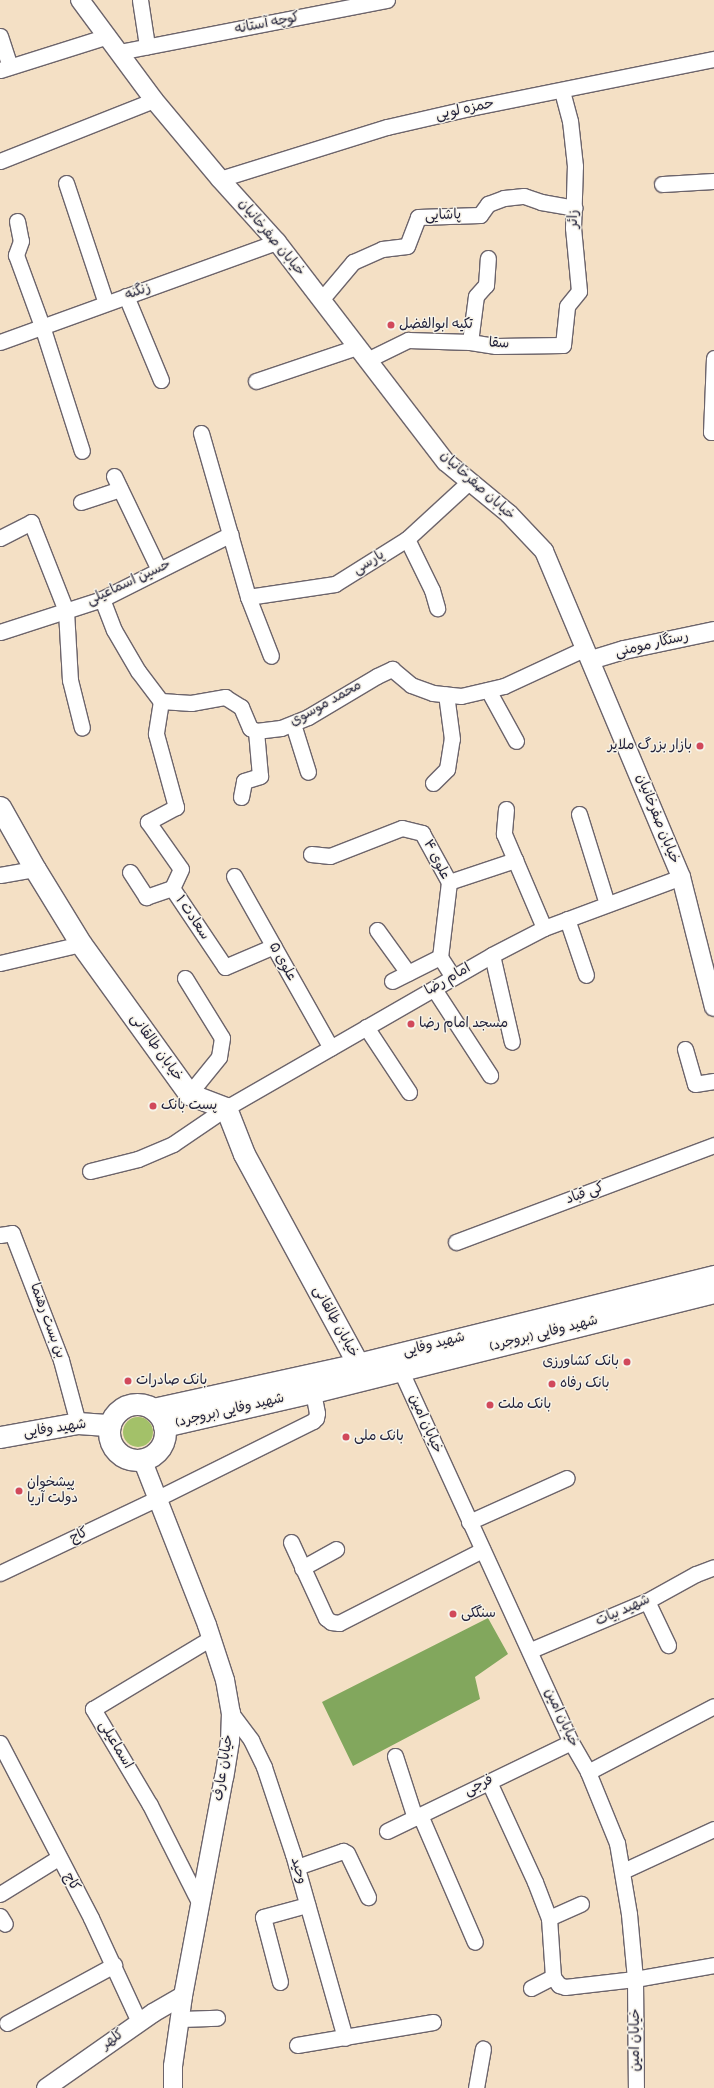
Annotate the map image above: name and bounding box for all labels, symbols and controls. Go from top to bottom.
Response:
street label: کوچه آستانه [233,9,301,39]
street label: حمزه لویی [434,96,496,124]
street label: خیابان صفرخانیان [234,196,308,280]
street label: پاشایی [425,207,461,225]
street label: زائر [566,210,582,228]
street label: زنگنه [123,280,153,304]
place label: تکیه ابوالفضل [399,317,473,333]
marker: تکیه ابوالفضل [386,320,396,330]
street label: سقا [488,335,510,353]
street label: خیابان صفرخانیان [436,448,518,524]
street label: پارسی [350,547,388,579]
street label: حسین اسماعیلی [84,556,174,610]
street label: رستگار مومنی [614,628,690,662]
street label: محمد موسوی [287,677,365,731]
place label: بازار بزرگ ملایر [608,738,692,754]
marker: بازار بزرگ ملایر [695,741,705,751]
street label: خیابان صفرخانیان [631,772,683,866]
street label: علوی ۴ [419,837,453,883]
street label: سعادت ۱ [171,893,213,943]
street label: علوی ۵ [265,940,299,984]
street label: امام رضا [422,960,474,1000]
street label: خیابان طالقانی [126,1011,186,1085]
place label: مسجد امام رضا [419,1016,508,1032]
marker: مسجد امام رضا [406,1019,416,1029]
place label: پست بانک [161,1098,217,1114]
marker: پست بانک [148,1101,158,1111]
street label: کی قباد [564,1179,606,1209]
street label: بن بست رهنما [26,1281,68,1361]
street label: خیابان طالقانی [308,1283,362,1361]
street label: شهید وفایی (بروجرد) [488,1312,600,1356]
street label: شهید وفایی [401,1329,467,1361]
place label: بانک کشاورزی [542,1354,619,1370]
marker: بانک کشاورزی [622,1357,632,1367]
place label: بانک صادرات [136,1373,207,1389]
marker: بانک صادرات [123,1376,133,1386]
place label: بانک رفاه [560,1376,609,1392]
marker: بانک رفاه [547,1379,557,1389]
street label: شهید وفایی (بروجرد) [174,1390,286,1432]
street label: خیابان امین [405,1392,445,1456]
place label: بانک ملت [498,1397,551,1413]
marker: بانک ملت [485,1400,495,1410]
street label: شهید وفایی [22,1416,88,1442]
place label: بانک ملی [354,1429,404,1445]
marker: بانک ملی [341,1432,351,1442]
place label: پیشخوان دولت آریا [27,1475,78,1508]
marker: پیشخوان دولت آریا [14,1486,24,1496]
street label: کاج [67,1524,91,1548]
street label: شهید بیات [593,1592,653,1630]
place label: سنگکی [461,1606,496,1622]
marker: سنگکی [448,1609,458,1619]
street label: خیابان امین [540,1686,582,1750]
street label: اسماعیلی [94,1718,136,1772]
street label: خیابان عارف [210,1734,238,1802]
street label: فرجی [462,1772,496,1800]
street label: وحید [286,1856,310,1886]
street label: کاج [59,1870,83,1894]
street label: خیابان امین [628,2009,644,2071]
street label: کلهر [98,2026,128,2054]

